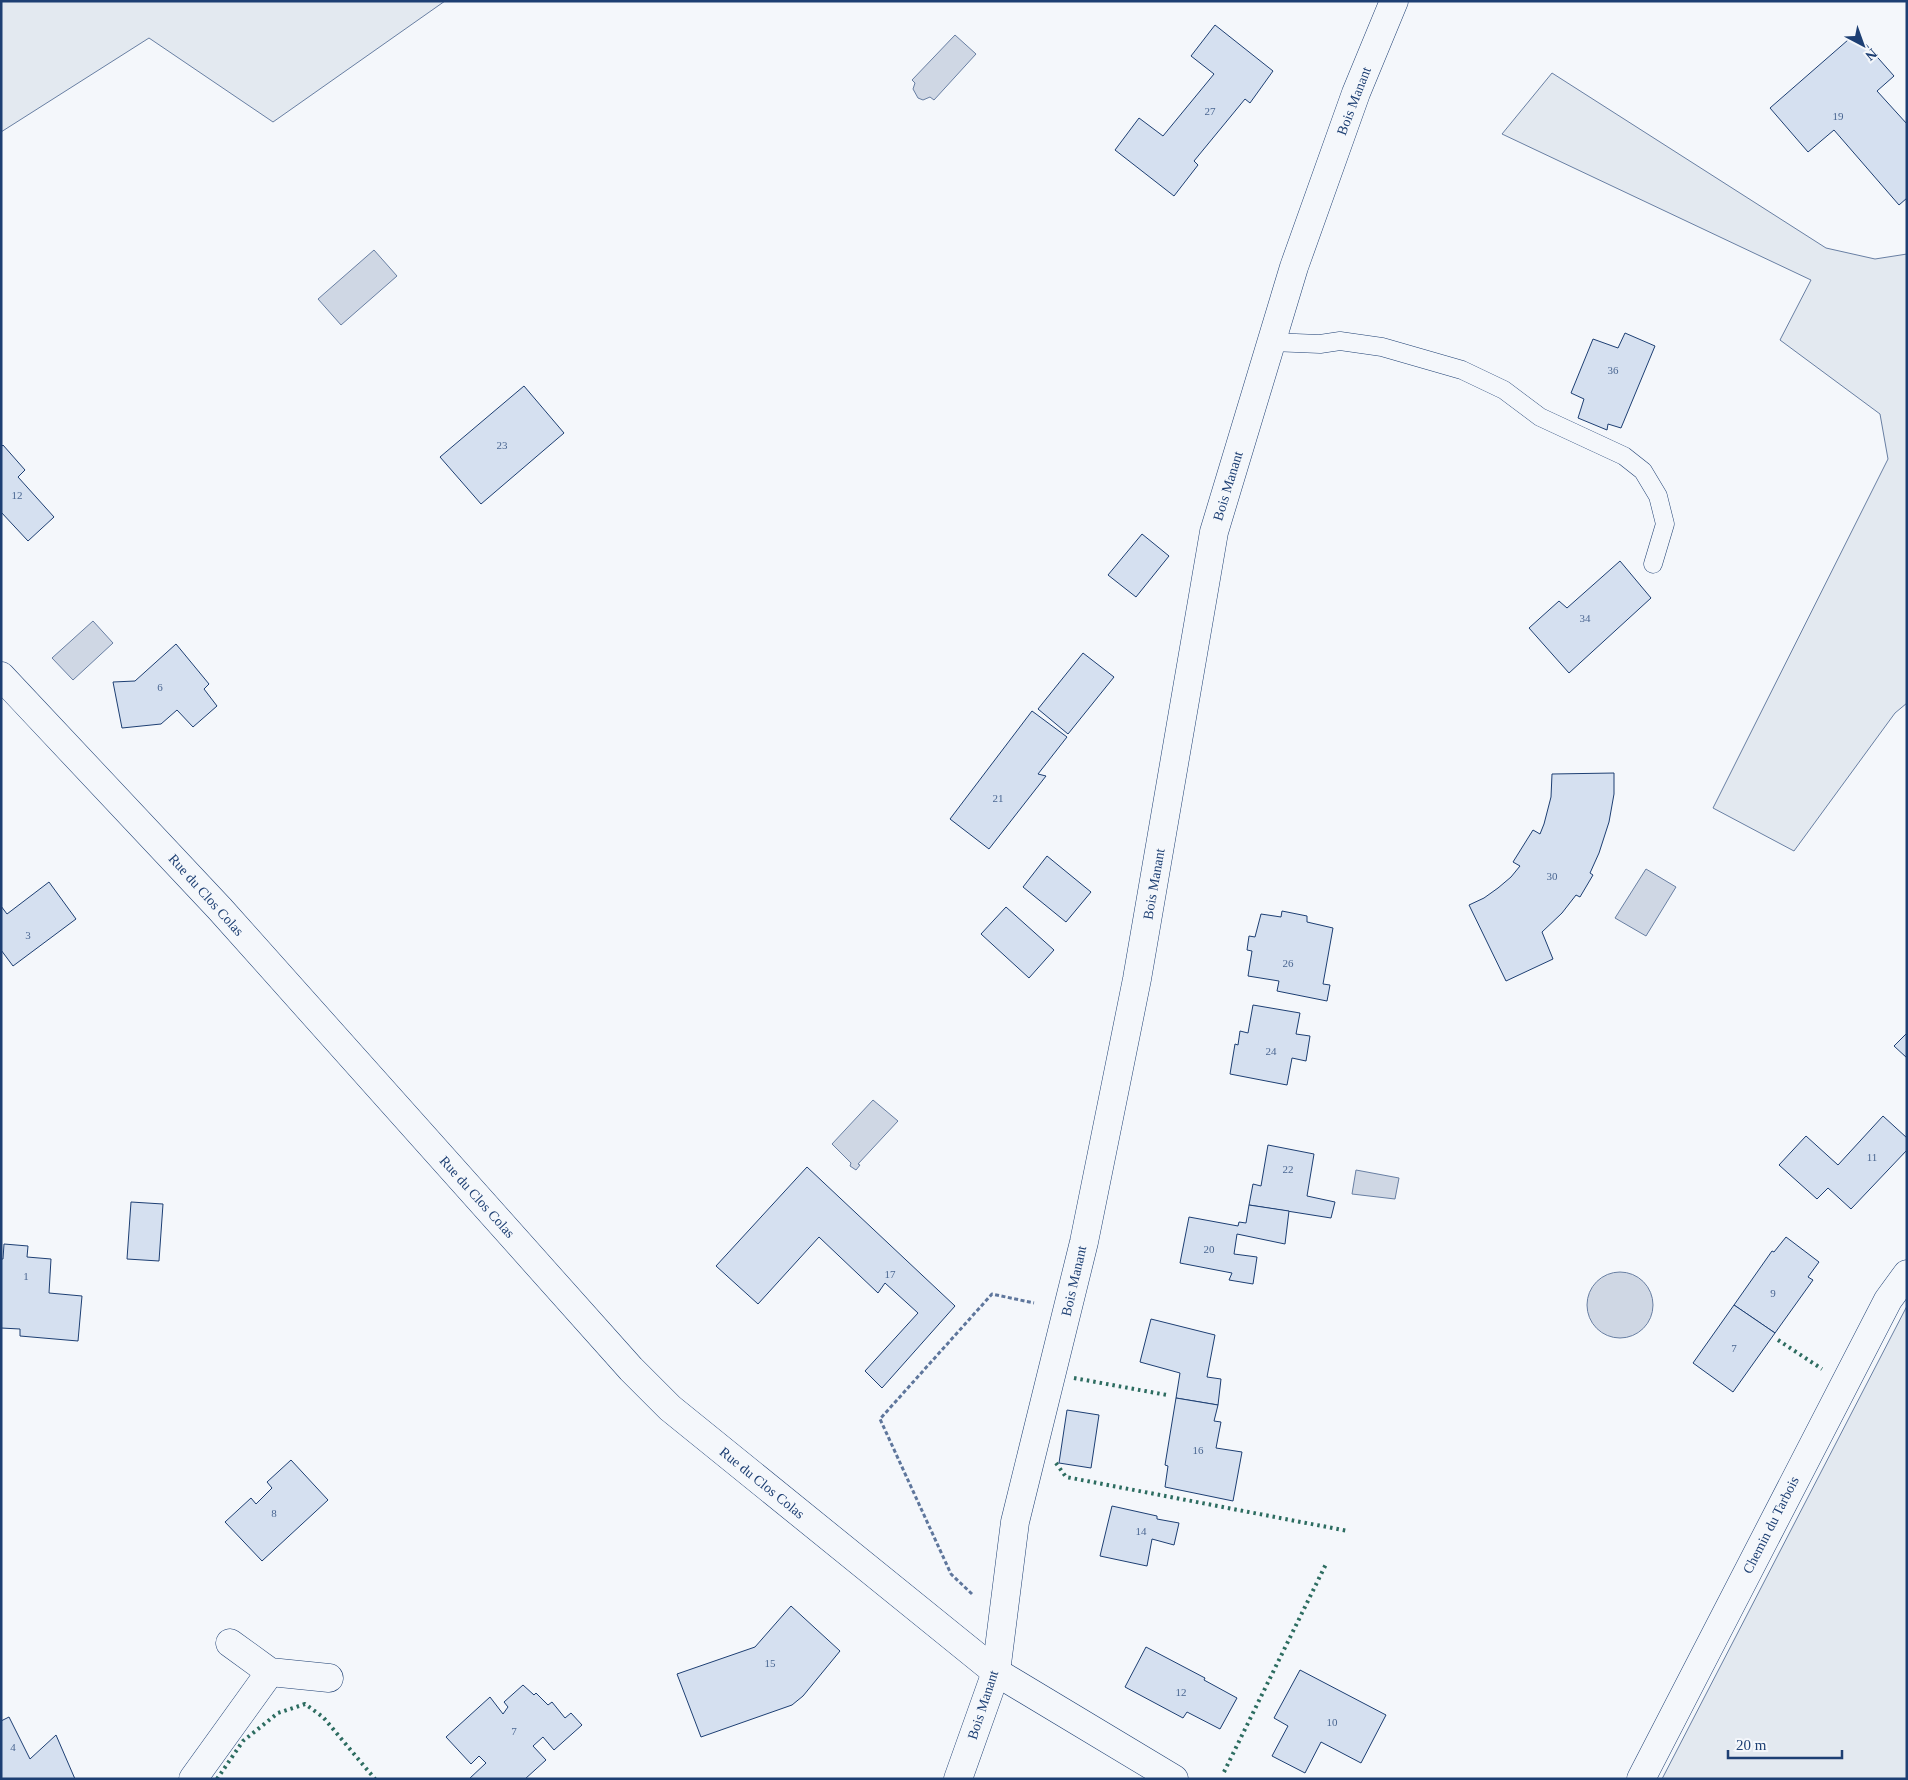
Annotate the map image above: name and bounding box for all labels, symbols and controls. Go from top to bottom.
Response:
north arrow [1838,20,1888,70]
text: N [1862,45,1880,63]
street label: Bois Manant [1334,65,1374,137]
house number: 27 [1205,105,1216,117]
house number: 19 [1833,110,1844,122]
house number: 36 [1608,364,1619,376]
house number: 23 [497,439,508,451]
street label: Bois Manant [1210,449,1246,523]
house number: 12 [12,489,23,501]
house number: 34 [1580,612,1591,624]
house number: 6 [157,681,163,693]
house number: 21 [993,792,1004,804]
street label: Bois Manant [1140,847,1168,921]
street label: Rue du Clos Colas [165,851,247,939]
house number: 30 [1547,870,1558,882]
house number: 3 [25,929,31,941]
house number: 26 [1283,957,1294,969]
house number: 24 [1266,1045,1277,1057]
house number: 11 [1867,1151,1877,1163]
street label: Rue du Clos Colas [436,1153,518,1241]
house number: 22 [1283,1163,1294,1175]
house number: 20 [1204,1243,1215,1255]
street label: Bois Manant [1059,1244,1089,1318]
house number: 17 [885,1268,896,1280]
house number: 1 [23,1270,29,1282]
house number: 9 [1770,1287,1776,1299]
house number: 7 [1731,1342,1737,1354]
street label: Rue du Clos Colas [717,1444,807,1522]
house number: 16 [1193,1444,1204,1456]
street label: Chemin du Tarbois [1740,1474,1802,1576]
house number: 8 [271,1507,277,1519]
house number: 14 [1136,1525,1147,1537]
house number: 15 [765,1657,776,1669]
street label: Bois Manant [965,1668,1001,1742]
house number: 12 [1176,1686,1187,1698]
house number: 10 [1327,1716,1338,1728]
house number: 7 [511,1725,517,1737]
scale bar [1728,1728,1842,1760]
text: 20 m [1736,1737,1767,1753]
house number: 4 [10,1741,16,1753]

